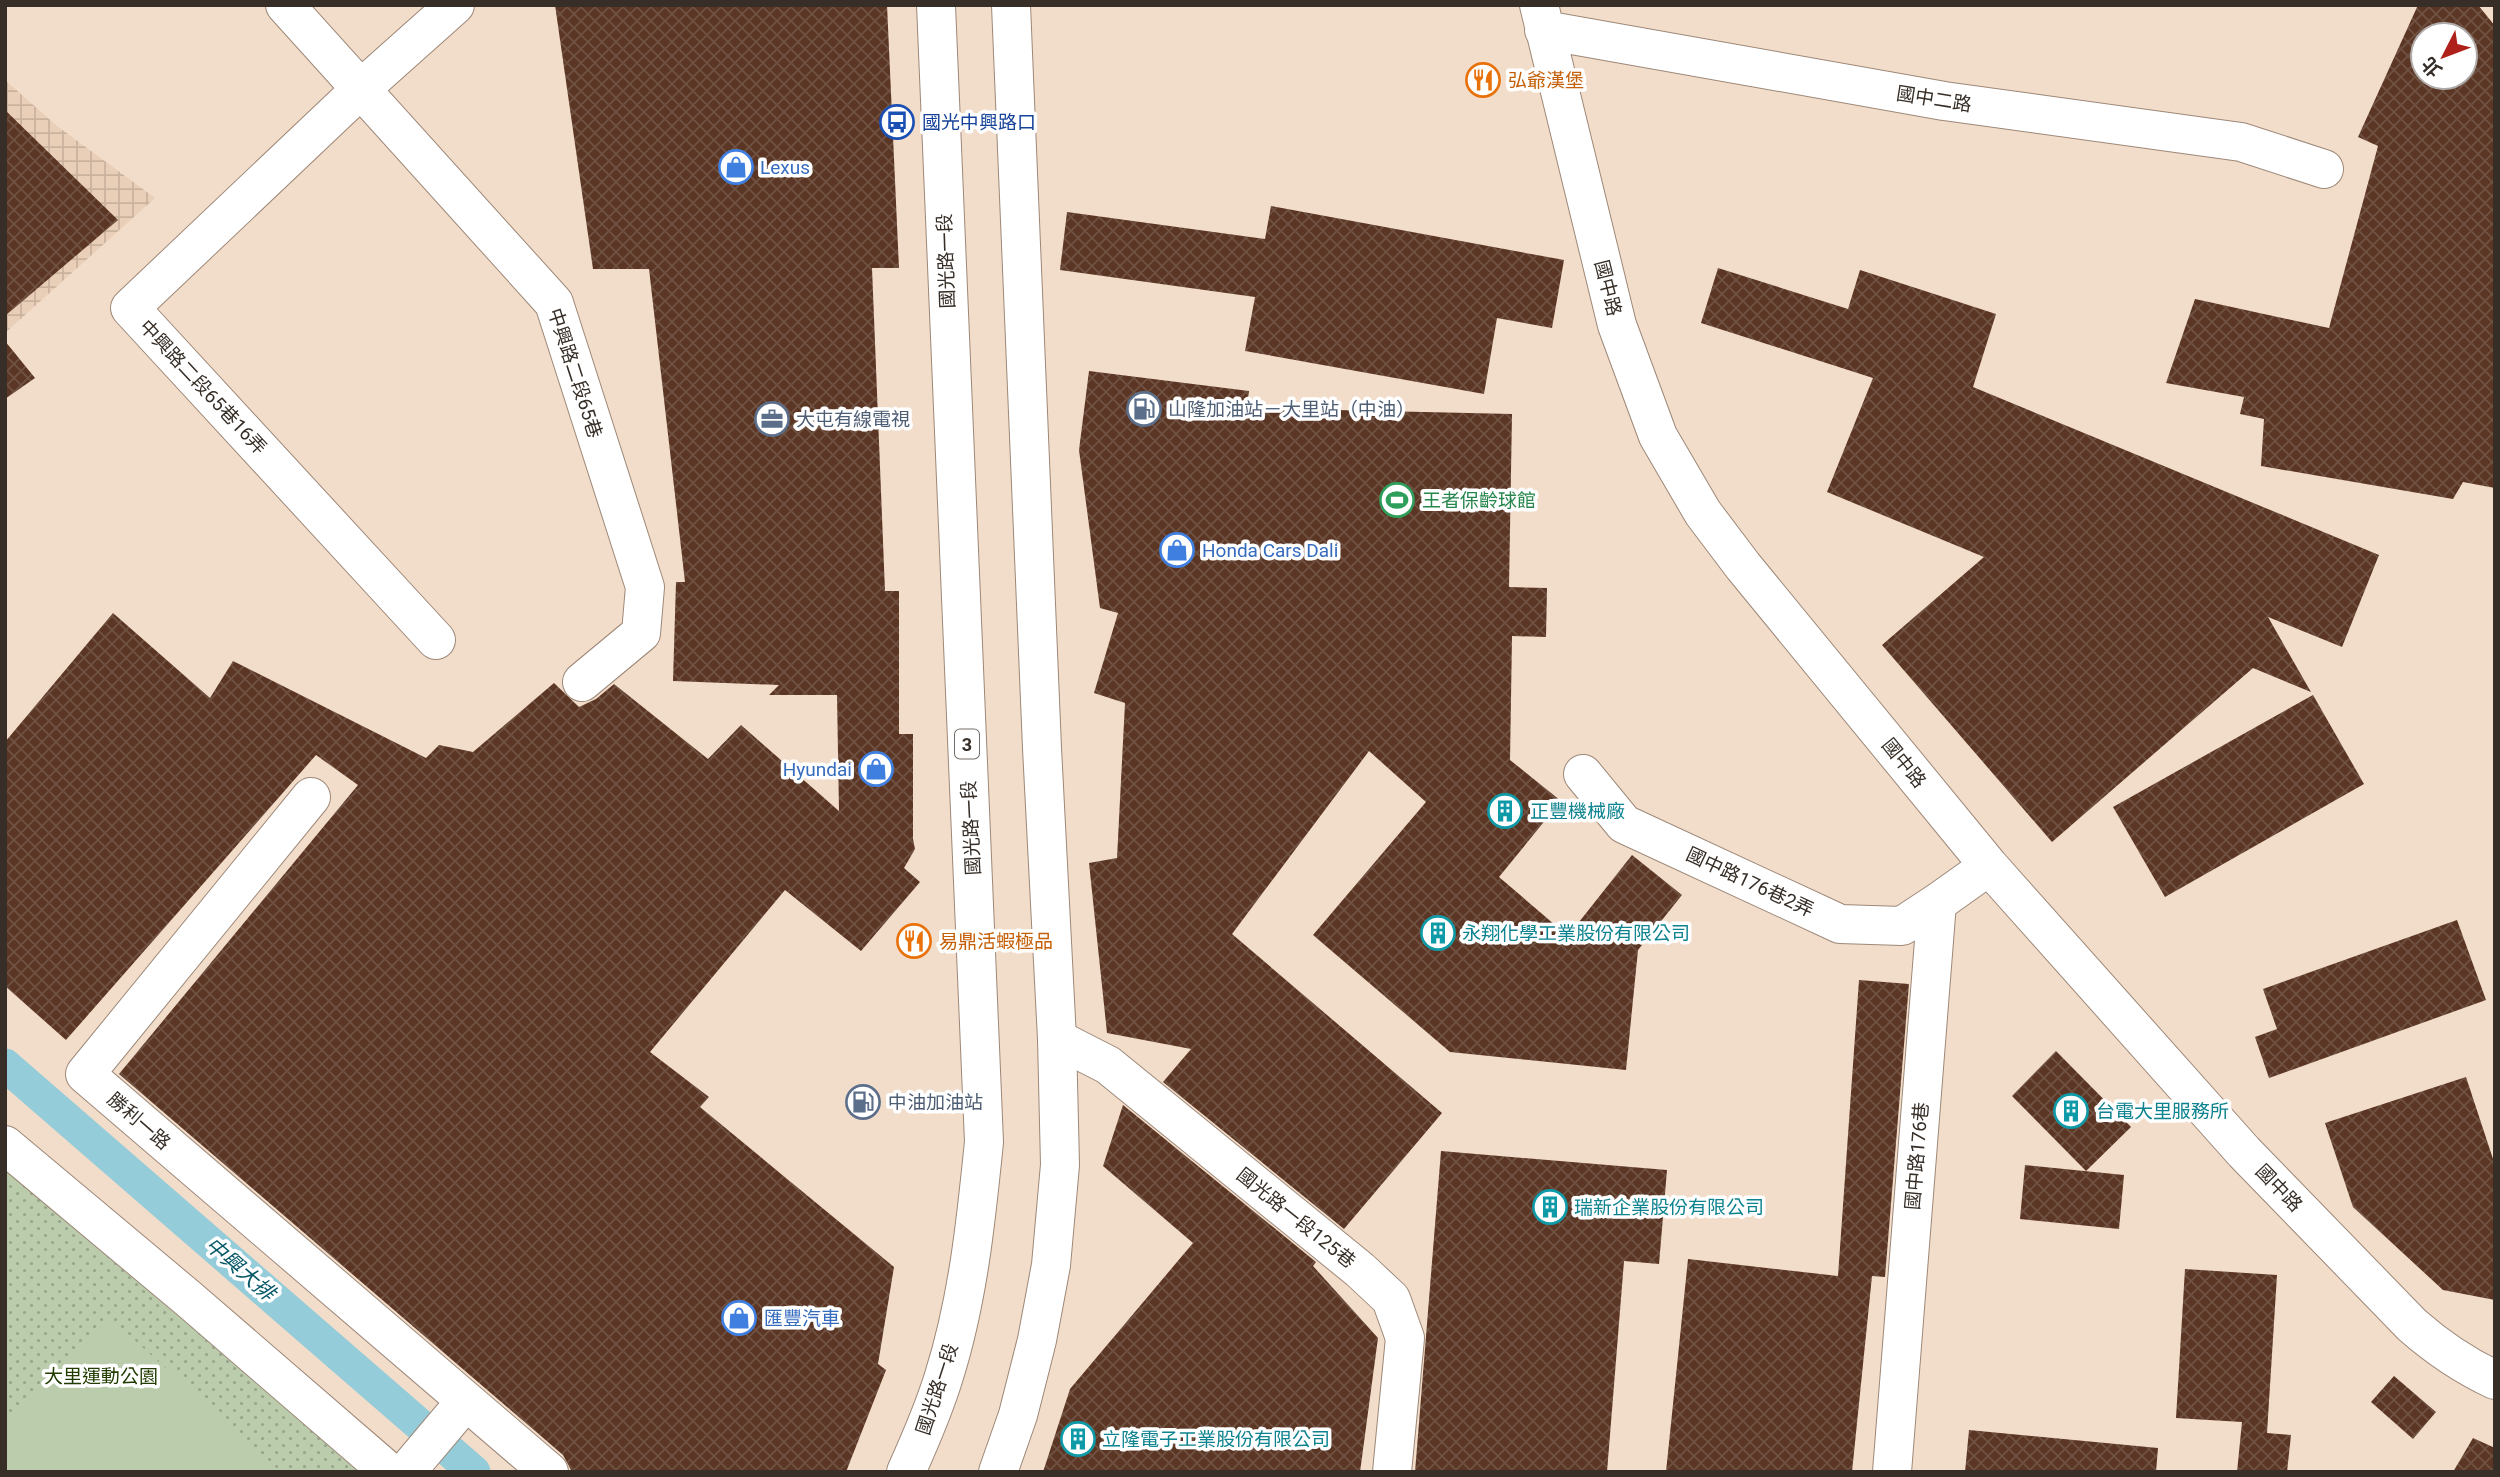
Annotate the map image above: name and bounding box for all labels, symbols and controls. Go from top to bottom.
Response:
north arrow [2409,21,2479,91]
text: 北 [2417,52,2447,82]
restaurant icon: 弘爺漢堡 [1464,61,1502,99]
place label: 弘爺漢堡 [1508,69,1584,92]
street label: 國中二路 [1895,82,1973,116]
bus stop icon: 國光中興路口 [878,103,916,141]
place label: 國光中興路口 [922,111,1036,134]
shop icon: Lexus [717,148,755,186]
place label: Lexus [760,156,810,179]
street label: 國光路一段 [933,213,959,309]
street label: 國中路 [1590,258,1626,318]
street label: 中興路二段65巷 [543,305,607,441]
street label: 中興路二段65巷16弄 [135,315,271,459]
fuel station icon: 山隆加油站－大里站（中油） [1125,390,1163,428]
place label: 山隆加油站－大里站（中油） [1168,398,1415,421]
office icon: 大屯有線電視 [753,400,791,438]
place label: 大屯有線電視 [796,408,910,431]
sports icon: 王者保齡球館 [1378,481,1416,519]
place label: 王者保齡球館 [1422,489,1536,512]
shop icon: Honda Cars Dali [1158,531,1196,569]
place label: Honda Cars Dali [1202,539,1338,562]
road number: 3 [955,730,979,758]
street label: 國中路 [1877,734,1931,792]
shop icon: Hyundai [857,750,895,788]
place label: Hyundai [783,758,852,781]
street label: 國光路一段 [957,780,985,876]
building icon: 正豐機械廠 [1486,792,1524,830]
place label: 正豐機械廠 [1530,800,1625,823]
street label: 國中路176巷2弄 [1683,842,1817,922]
building icon: 永翔化學工業股份有限公司 [1419,914,1457,952]
restaurant icon: 易鼎活蝦極品 [895,922,933,960]
place label: 永翔化學工業股份有限公司 [1462,922,1690,945]
place label: 易鼎活蝦極品 [939,930,1053,953]
fuel station icon: 中油加油站 [844,1083,882,1121]
street label: 勝利一路 [103,1087,175,1155]
place label: 中油加油站 [888,1091,983,1114]
building icon: 台電大里服務所 [2052,1092,2090,1130]
place label: 台電大里服務所 [2096,1100,2229,1123]
street label: 國中路176巷 [1901,1101,1933,1211]
street label: 國中路 [2251,1160,2307,1216]
street label: 國光路一段125巷 [1232,1163,1360,1273]
building icon: 瑞新企業股份有限公司 [1531,1188,1569,1226]
place label: 瑞新企業股份有限公司 [1574,1196,1764,1219]
water label: 中興大排 [200,1232,282,1308]
shop icon: 匯豐汽車 [720,1299,758,1337]
place label: 匯豐汽車 [764,1307,840,1330]
street label: 國光路一段 [911,1340,963,1438]
park label: 大里運動公園 [44,1365,158,1388]
building icon: 立隆電子工業股份有限公司 [1059,1420,1097,1458]
place label: 立隆電子工業股份有限公司 [1102,1428,1330,1451]

